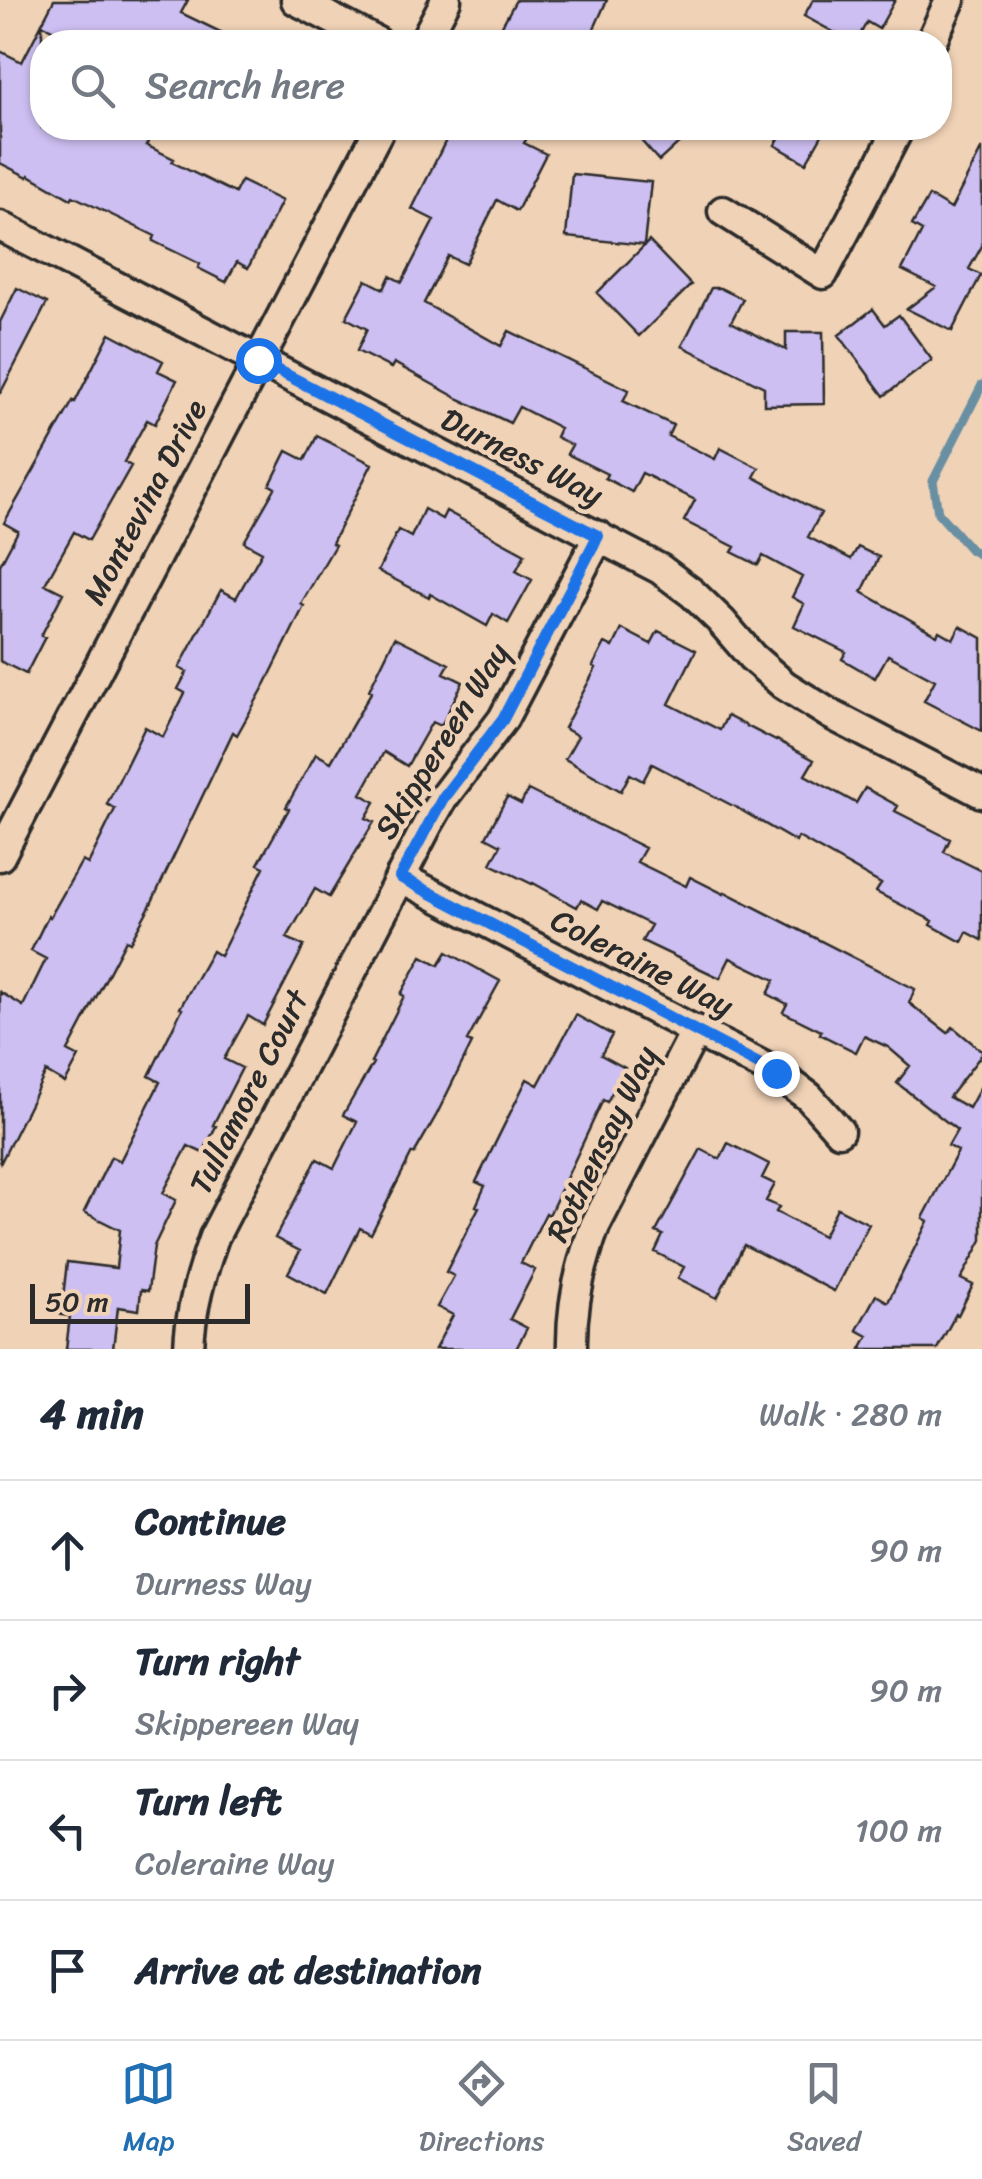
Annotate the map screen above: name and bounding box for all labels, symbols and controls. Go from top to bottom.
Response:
search box [30,30,952,140]
text: Search here [145,52,345,119]
icon: search [65,58,120,113]
route start [236,338,282,384]
street label: Montevina Drive [67,388,223,616]
street label: Durness Way [430,392,614,523]
street label: Skippereen Way [359,630,526,851]
street label: Coleraine Way [540,892,744,1034]
street label: Tullamore Court [173,978,326,1205]
street label: Rothensay Way [530,1035,675,1252]
route end [754,1051,800,1097]
text: 50 m [45,1277,109,1326]
scale bar [30,1279,250,1324]
text: 4 min [40,1377,144,1451]
text: Walk · 280 m [759,1386,942,1443]
text: Continue [135,1488,286,1555]
text: 90 m [869,1522,942,1579]
icon: ahead [40,1523,95,1578]
text: Durness Way [135,1555,312,1612]
text: Turn right [135,1628,300,1695]
text: 90 m [869,1662,942,1719]
icon: right [40,1663,95,1718]
text: Skippereen Way [135,1695,359,1752]
text: Turn left [135,1768,281,1835]
text: 100 m [855,1802,942,1859]
icon: left [40,1803,95,1858]
text: Coleraine Way [135,1835,334,1892]
text: Arrive at destination [135,1937,482,2004]
icon: arrive [40,1943,95,1998]
tab: Map [121,2056,176,2165]
tab: Directions [419,2056,544,2165]
tab: Saved [787,2056,861,2165]

